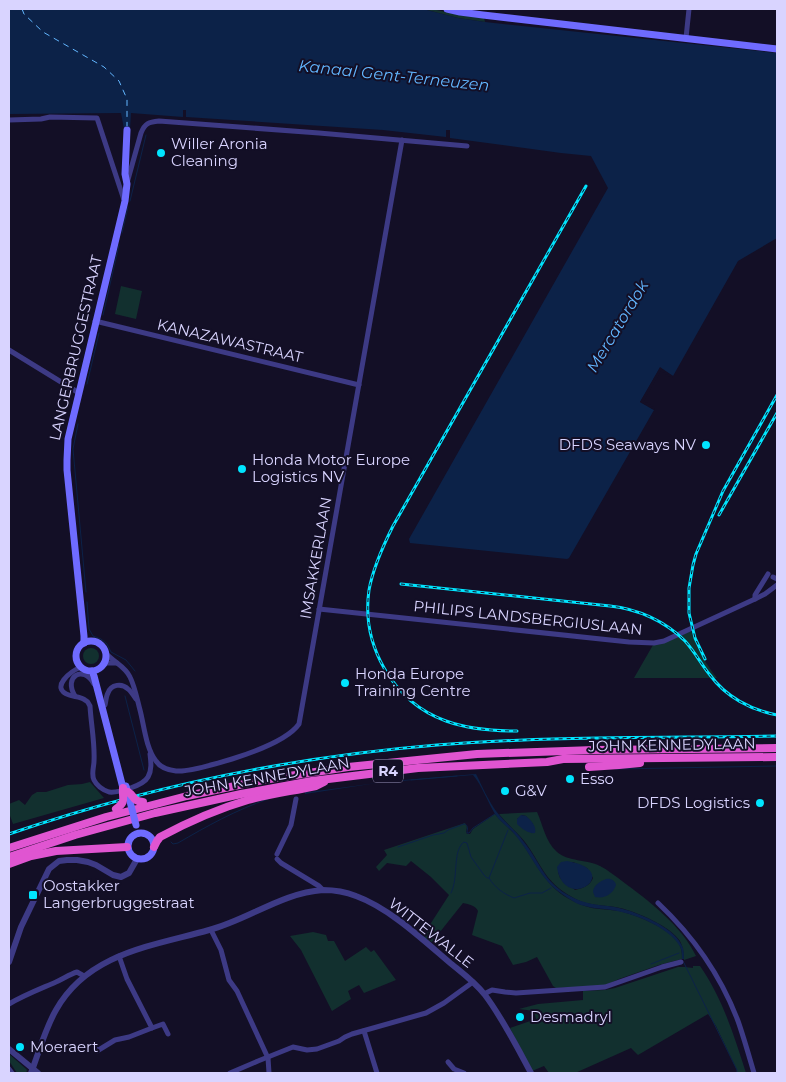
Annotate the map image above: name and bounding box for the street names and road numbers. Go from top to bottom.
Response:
street label: LANGERBRUGGESTRAAT [45,253,106,442]
street label: KANAZAWASTRAAT [155,314,305,367]
street label: IMSAKKERLAAN [295,495,336,620]
street label: PHILIPS LANDSBERGIUSLAAN [413,596,643,639]
street label: JOHN KENNEDYLAAN [587,734,756,755]
street label: JOHN KENNEDYLAAN [182,753,351,801]
road number: R4 [373,759,403,782]
street label: WITTEWALLE [385,893,478,972]

